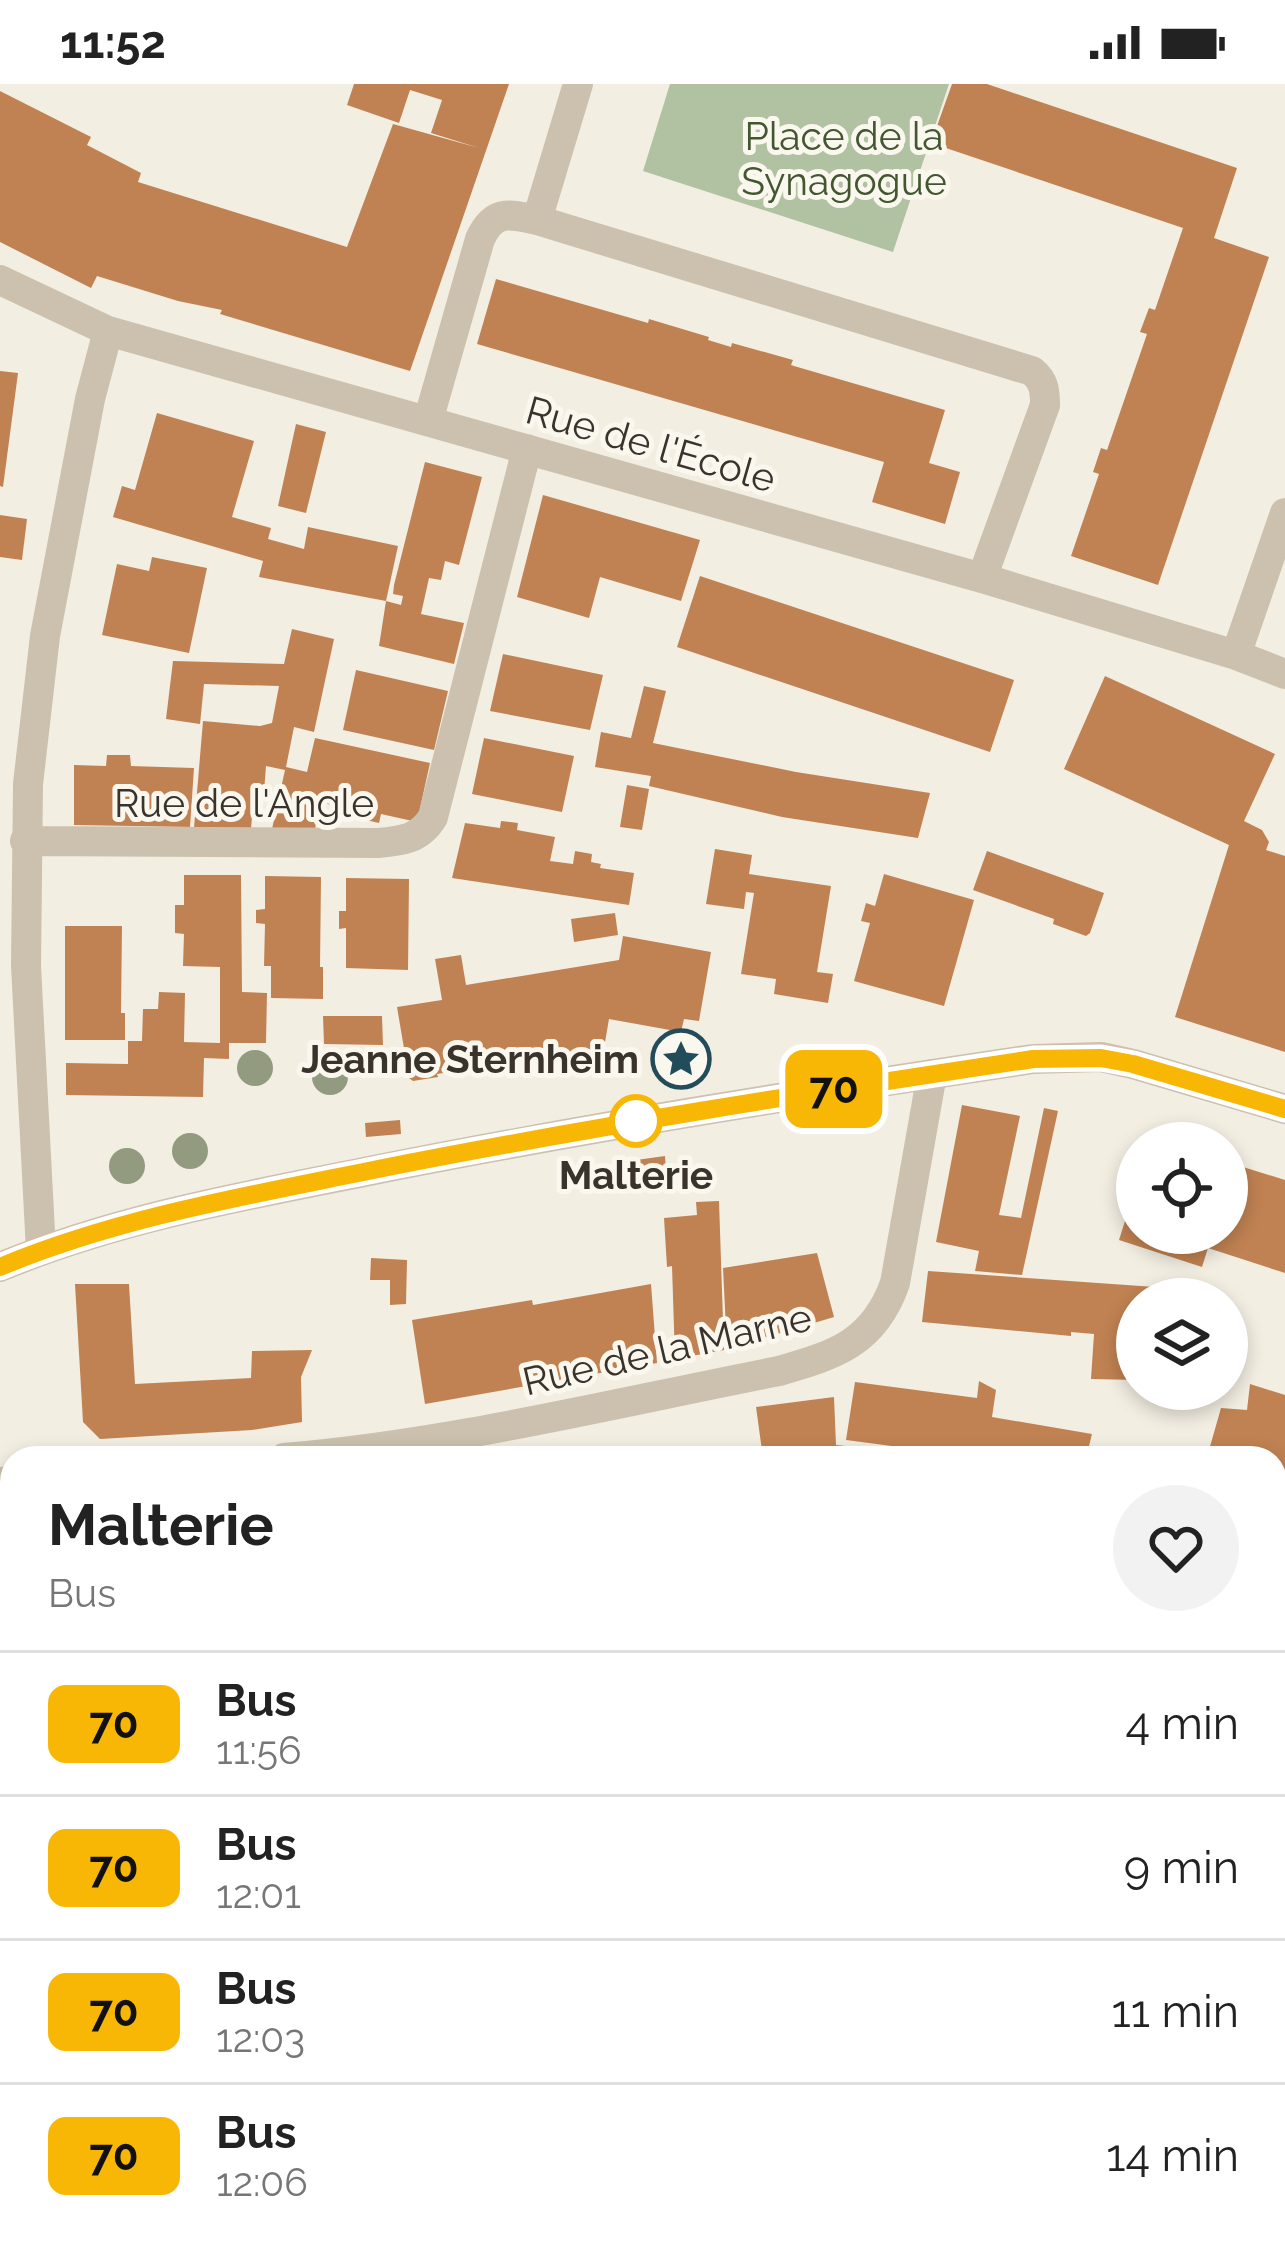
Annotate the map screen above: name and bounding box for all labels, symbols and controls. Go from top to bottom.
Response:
text: 11:52 [60,16,166,69]
park label: Place de la Synagogue [741,113,947,204]
street label: Rue de l'École [521,386,781,502]
street label: Rue de l'Angle [114,780,374,826]
place icon: Jeanne Sternheim [650,1028,712,1090]
place label: Jeanne Sternheim [301,1036,639,1082]
line badge: 70 [780,1050,888,1128]
text: 70 [809,1064,859,1113]
marker: Malterie [611,1096,661,1146]
map controls [1116,1122,1248,1410]
button: locate [1116,1122,1248,1254]
place label: Malterie [559,1152,713,1198]
button: layers [1116,1278,1248,1410]
street label: Rue de la Marne [518,1293,816,1405]
button: heart [1113,1485,1239,1611]
text: Malterie [48,1491,274,1558]
text: Bus [48,1570,116,1616]
text: Bus [216,1674,297,1727]
text: 4 min [1126,1697,1239,1750]
text: 70 [89,1699,139,1748]
text: 11:56 [216,1727,302,1773]
text: Bus [216,1818,297,1871]
text: 9 min [1124,1841,1239,1894]
text: 70 [89,1843,139,1892]
text: 12:01 [216,1871,301,1917]
text: Bus [216,1962,297,2015]
text: 11 min [1112,1985,1239,2038]
text: 70 [89,1987,139,2036]
text: 12:03 [216,2015,305,2061]
text: Bus [216,2106,297,2159]
text: 14 min [1106,2129,1239,2182]
text: 70 [89,2131,139,2180]
text: 12:06 [216,2159,308,2205]

